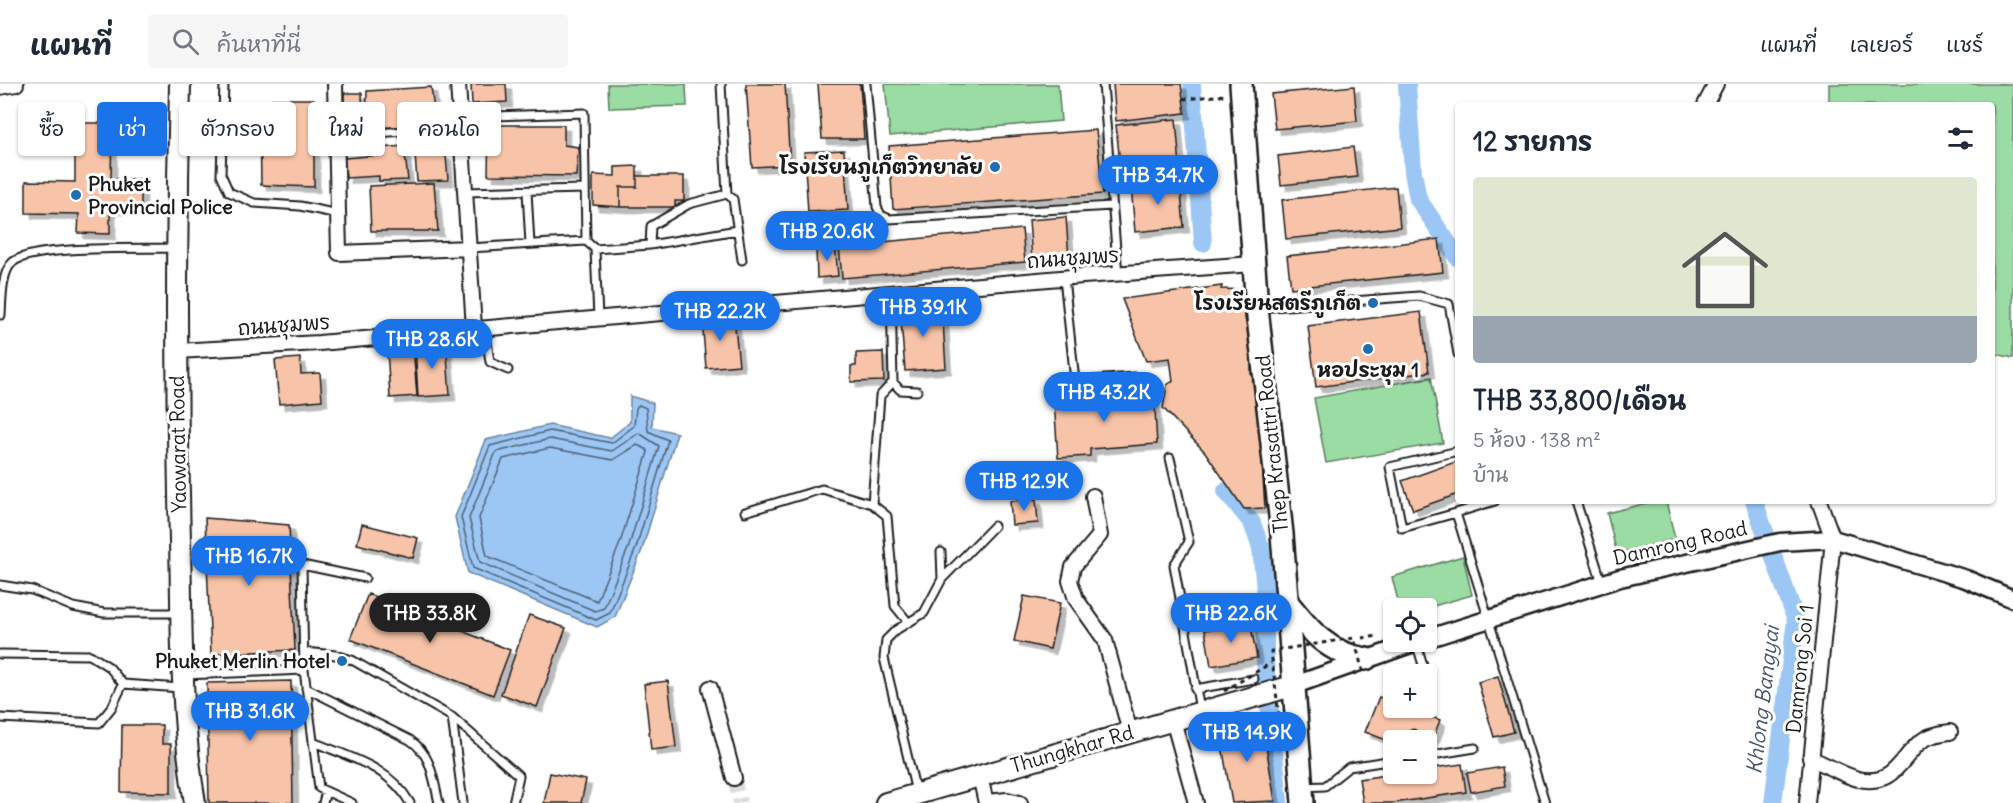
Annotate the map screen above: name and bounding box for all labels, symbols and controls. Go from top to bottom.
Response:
search box [148,14,568,68]
icon: search [169,25,202,58]
text: แผนที่ [30,27,112,63]
text: ค้นหาที่นี่ [217,30,301,58]
text: แผนที่ [1760,31,1817,58]
text: เลเยอร์ [1850,31,1913,58]
text: แชร์ [1946,31,1983,58]
chip: ซื้อ [18,102,85,156]
chip: เช่า [97,102,167,156]
chip: ตัวกรอง [179,102,296,156]
chip: ใหม่ [308,102,385,156]
chip: คอนโด [397,102,501,156]
icon: filters [1944,122,1977,155]
text: 12 รายการ [1473,125,1593,158]
place label: โรงเรียนภูเก็ตวิทยาลัย [778,153,983,182]
pin: THB 34.7K [1089,155,1227,206]
marker: โรงเรียนภูเก็ตวิทยาลัย [988,160,1002,174]
text: THB 34.7K [1112,162,1204,187]
place label: Phuket Provincial Police [88,171,233,219]
marker: Phuket Provincial Police [69,188,83,202]
pin: THB 20.6K [758,211,896,262]
icon: home [1671,216,1779,324]
text: THB 20.6K [780,218,874,243]
street label: ถนนชุมพร [1026,242,1120,277]
pin: THB 39.1K [854,287,992,338]
place label: โรงเรียนสตรีภูเก็ต [1193,289,1361,318]
pin: THB 22.2K [651,291,789,342]
text: THB 39.1K [879,294,967,319]
marker: โรงเรียนสตรีภูเก็ต [1366,296,1380,310]
text: THB 22.2K [674,298,766,323]
street label: ถนนชุมพร [237,309,331,344]
pin: THB 28.6K [363,319,501,370]
text: THB 28.6K [385,326,479,351]
marker: หอประชุม 1 [1361,342,1375,356]
street label: Thep Krasattri Road [1250,354,1293,534]
place label: หอประชุม 1 [1317,357,1419,385]
pin: THB 43.2K [1035,372,1173,423]
street label: Yaowarat Road [164,375,191,513]
text: THB 43.2K [1057,379,1151,404]
text: THB 33,800/เดือน [1473,384,1686,417]
text: 5 ห้อง · 138 m² [1473,427,1601,452]
pin: THB 12.9K [955,461,1093,512]
text: บ้าน [1473,462,1508,487]
text: THB 12.9K [979,468,1069,493]
street label: Damrong Road [1610,515,1750,570]
pin: THB 16.7K [180,536,318,587]
text: THB 16.7K [205,543,293,568]
pin: THB 33.8K [361,593,499,644]
pin: THB 22.6K [1162,593,1300,644]
map controls [1383,598,1437,784]
button: locate [1383,598,1437,652]
text: THB 33.8K [383,600,477,625]
text: THB 22.6K [1185,600,1277,625]
street label: Damrong Soi 1 [1780,603,1819,735]
water label: Khlong Bangyai [1740,622,1785,775]
place label: Phuket Merlin Hotel [155,648,330,673]
marker: Phuket Merlin Hotel [335,654,349,668]
button: + [1383,664,1437,718]
pin: THB 31.6K [181,691,319,742]
text: THB 31.6K [205,698,295,723]
pin: THB 14.9K [1178,712,1316,763]
street label: Thungkhar Rd [1007,719,1136,778]
text: THB 14.9K [1202,719,1292,744]
button: − [1383,730,1437,784]

